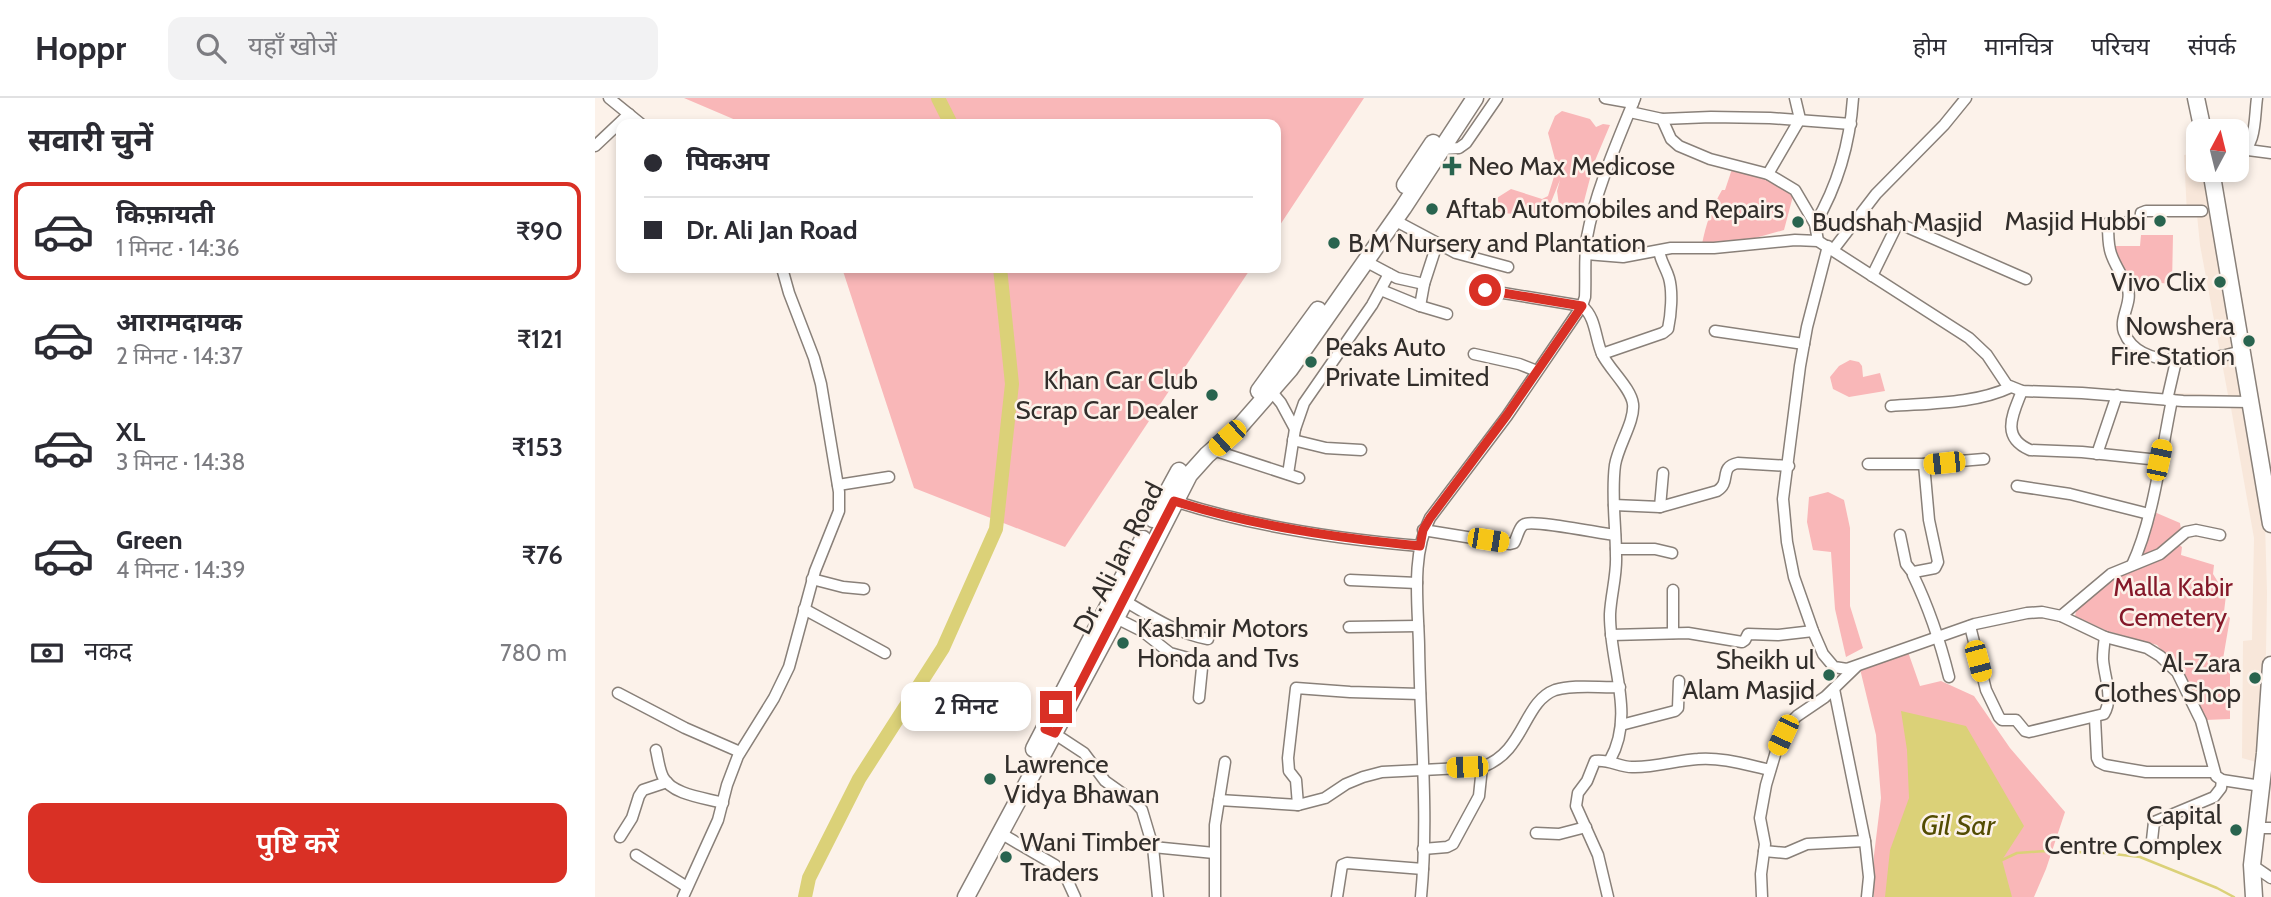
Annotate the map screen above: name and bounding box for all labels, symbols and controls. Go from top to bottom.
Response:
search box [168,17,658,80]
text: Hoppr [35,28,126,68]
icon: search [192,29,230,67]
text: यहाँ खोजें [248,30,337,62]
text: होम [1913,32,1946,61]
text: मानचित्र [1984,32,2053,61]
text: परिचय [2091,32,2150,61]
text: संपर्क [2188,32,2236,61]
north arrow [2186,119,2249,182]
map controls [2186,119,2249,182]
text: सवारी चुनें [28,120,153,159]
text: पिकअप [686,145,769,177]
place label: Neo Max Medicose [1468,150,1675,182]
marker: Neo Max Medicose [1442,156,1462,176]
place label: Aftab Automobiles and Repairs [1446,193,1784,225]
text: किफ़ायती [116,198,215,230]
icon: car [32,200,95,263]
marker: Aftab Automobiles and Repairs [1424,201,1440,217]
place label: Masjid Hubbi [2004,205,2146,237]
place label: Budshah Masjid [1812,206,1982,238]
marker: Masjid Hubbi [2152,213,2168,229]
text: Dr. Ali Jan Road [686,214,858,246]
marker: Budshah Masjid [1790,214,1806,230]
text: ₹90 [516,215,563,247]
place label: B.M Nursery and Plantation [1348,227,1646,259]
text: 1 मिनट · 14:36 [116,234,240,262]
marker: B.M Nursery and Plantation [1326,235,1342,251]
place label: Vivo Clix [2111,266,2207,298]
route start [1469,274,1501,306]
marker: Vivo Clix [2212,274,2228,290]
text: आरामदायक [116,306,242,338]
icon: car [32,308,95,371]
place label: Nowshera Fire Station [2110,310,2236,372]
text: ₹121 [517,323,563,355]
place label: Peaks Auto Private Limited [1325,331,1489,393]
marker: Nowshera Fire Station [2241,333,2257,349]
text: 2 मिनट · 14:37 [116,342,243,370]
marker: Peaks Auto Private Limited [1303,354,1319,370]
place label: Khan Car Club Scrap Car Dealer [1016,364,1199,426]
marker: Khan Car Club Scrap Car Dealer [1204,387,1220,403]
icon: car [32,416,95,479]
text: XL [116,416,145,448]
car [1205,416,1250,460]
text: ₹153 [512,431,563,463]
car [2145,437,2174,483]
text: 3 मिनट · 14:38 [116,448,245,476]
car [1923,450,1966,476]
street label: Dr. Ali Jan Road [1066,477,1170,639]
icon: car [32,524,95,587]
text: Green [116,524,183,556]
car [1466,526,1511,554]
text: ₹76 [522,539,563,571]
text: 4 मिनट · 14:39 [116,556,245,584]
park label: Malla Kabir Cemetery [2113,571,2233,633]
place label: Kashmir Motors Honda and Tvs [1137,612,1309,674]
icon: cash [28,634,66,672]
text: नकद [84,635,132,667]
marker: Kashmir Motors Honda and Tvs [1115,635,1131,651]
car [1963,638,1994,684]
text: 780 m [500,639,567,667]
place label: Sheikh ul Alam Masjid [1682,644,1815,706]
place label: Al-Zara Clothes Shop [2094,647,2242,709]
marker: Sheikh ul Alam Masjid [1821,667,1837,683]
marker: Al-Zara Clothes Shop [2247,670,2263,686]
callout: 2 मिनट [902,682,1031,732]
route end [1040,691,1072,723]
text: 2 मिनट [934,692,998,720]
car [1765,712,1802,758]
place label: Lawrence Vidya Bhawan [1004,748,1160,810]
car [1446,756,1489,778]
marker: Lawrence Vidya Bhawan [982,771,998,787]
place label: Capital Centre Complex [2044,799,2223,861]
button: पुष्टि करें [28,803,567,883]
water label: Gil Sar [1921,808,1997,842]
marker: Capital Centre Complex [2228,822,2244,838]
place label: Wani Timber Traders [1020,826,1161,888]
marker: Wani Timber Traders [998,849,1014,865]

